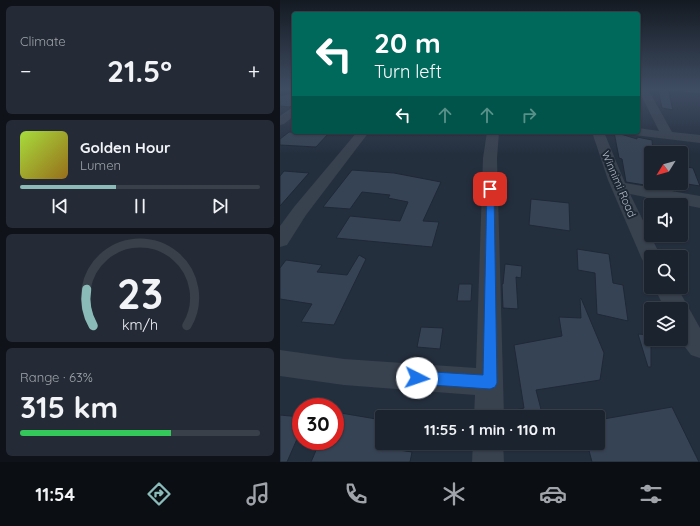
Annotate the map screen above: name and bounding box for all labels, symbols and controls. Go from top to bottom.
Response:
text: 20 m [374,25,441,60]
icon: left [308,28,360,80]
text: Climate [20,33,66,49]
text: 21.5° [107,52,172,90]
text: − [20,57,31,85]
text: + [248,57,260,85]
text: Turn left [374,60,442,83]
icon: left [392,104,414,126]
icon: ahead [434,104,456,126]
icon: ahead [476,104,498,126]
icon: right [518,104,540,126]
text: Golden Hour [80,138,171,157]
north arrow [644,146,688,190]
map controls [644,146,688,346]
street label: Winnimi Road [599,149,639,219]
text: Lumen [80,157,121,173]
pin [473,172,507,206]
icon: arrive [479,178,501,200]
icon: previous [49,195,71,217]
icon: pause [129,195,151,217]
icon: next [209,195,231,217]
button: sound [644,198,688,242]
button: search [644,250,688,294]
text: 23 [117,267,163,319]
button: layers [644,302,688,346]
text: km/h [122,316,158,334]
position arrow [396,357,438,399]
text: Range · 63% [20,369,93,385]
text: 315 km [20,388,118,426]
speed limit sign: 30 [292,398,344,450]
text: 11:55 · 1 min · 110 m [424,420,556,439]
icon: directions [145,480,173,508]
icon: music [244,480,272,508]
icon: phone [342,480,370,508]
icon: climate [440,480,468,508]
icon: car [539,480,567,508]
icon: filters [637,480,665,508]
text: 11:54 [35,483,75,506]

